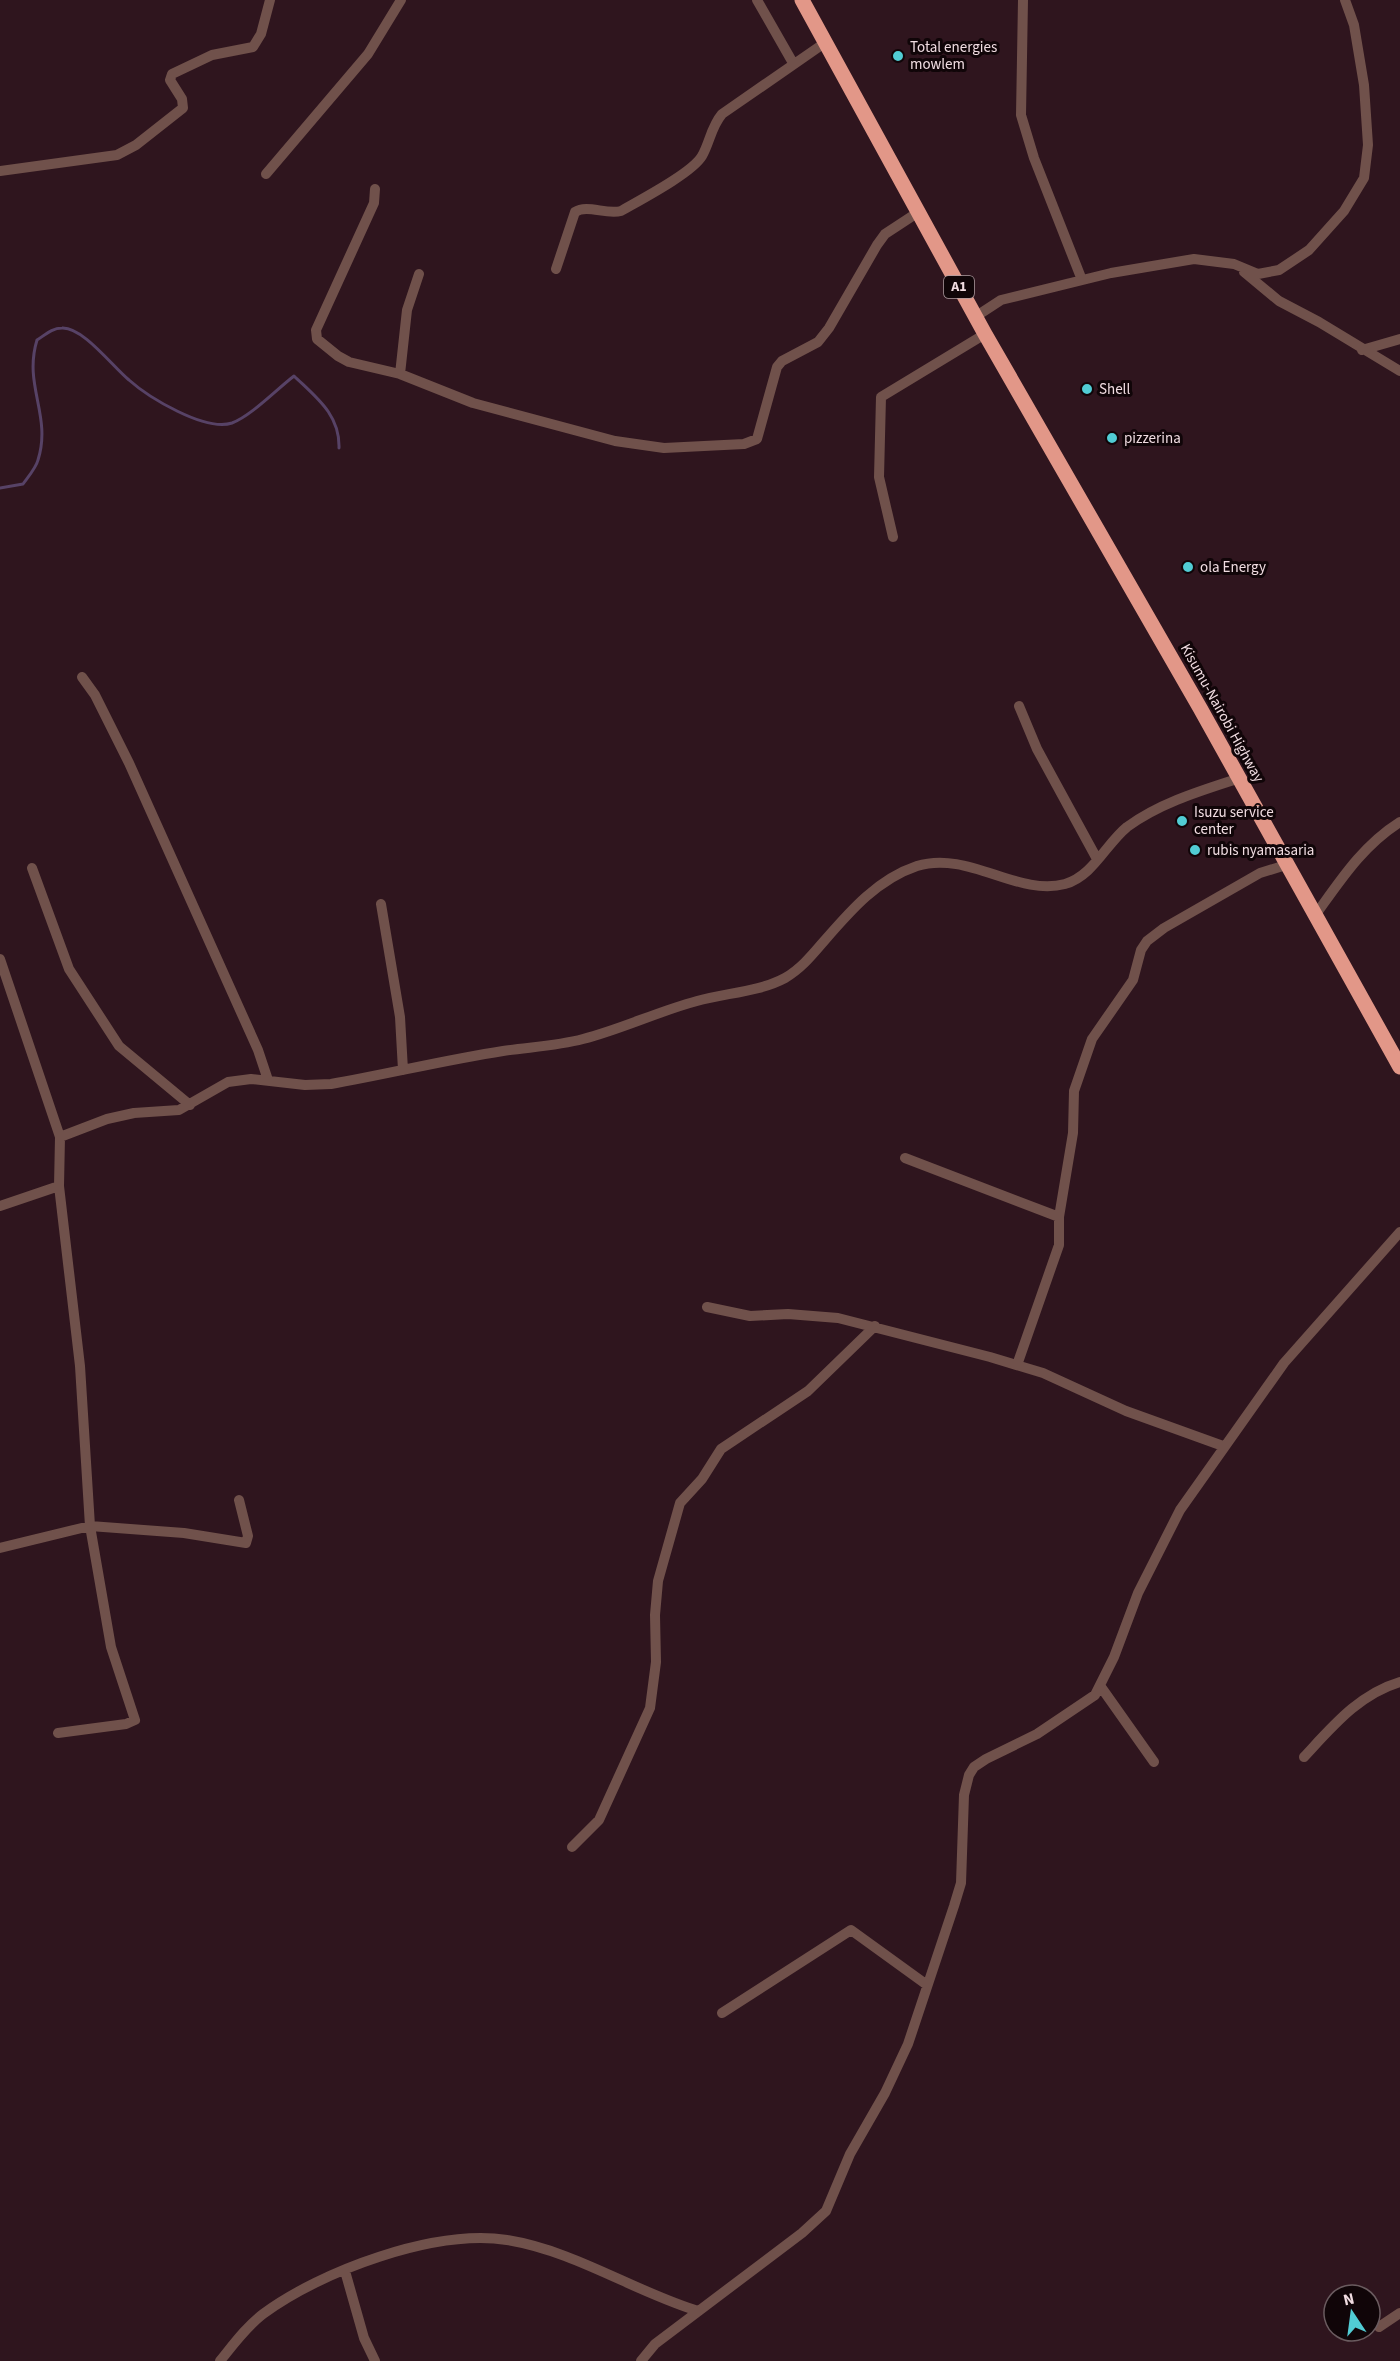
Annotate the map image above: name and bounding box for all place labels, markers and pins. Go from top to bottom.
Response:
place label: Total energies mowlem [910,37,997,75]
marker: Total energies mowlem [891,49,905,63]
place label: Shell [1099,379,1130,400]
marker: Shell [1080,382,1094,396]
place label: pizzerina [1124,428,1181,449]
marker: pizzerina [1105,431,1119,445]
place label: ola Energy [1200,557,1266,578]
marker: ola Energy [1181,560,1195,574]
place label: Isuzu service center [1194,802,1274,840]
marker: Isuzu service center [1175,814,1189,828]
place label: rubis nyamasaria [1207,840,1314,861]
marker: rubis nyamasaria [1188,843,1202,857]

